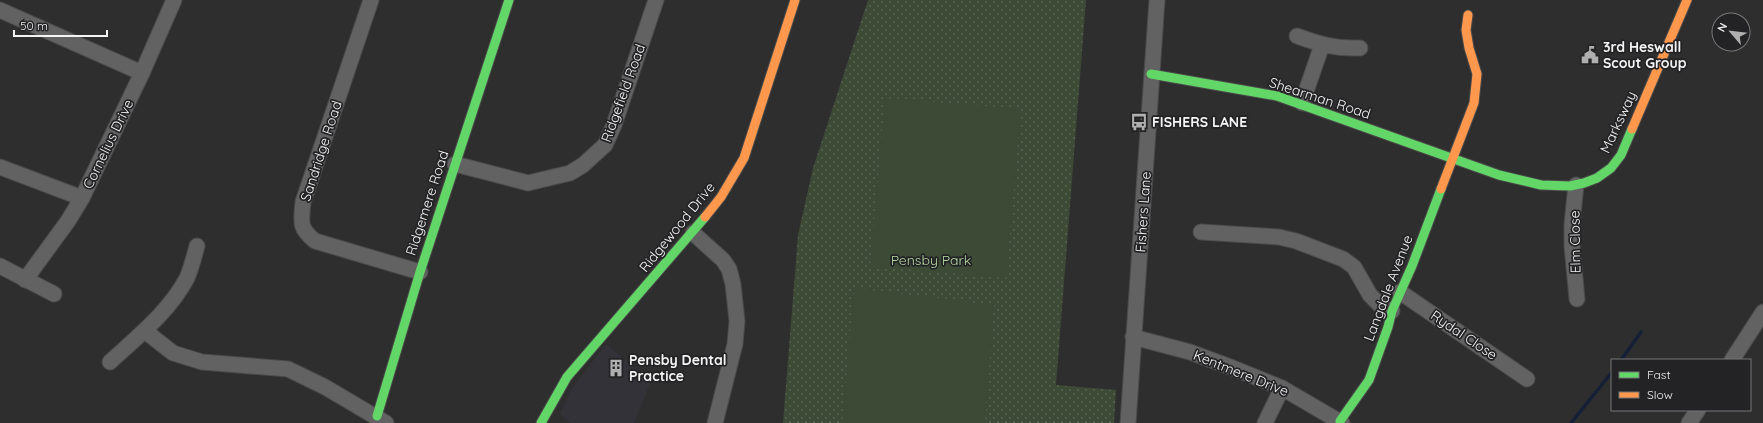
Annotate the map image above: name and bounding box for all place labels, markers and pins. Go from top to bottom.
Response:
place label: 3rd Heswall Scout Group [1603,38,1687,72]
public building icon: 3rd Heswall Scout Group [1580,45,1600,65]
bus stop icon: FISHERS LANE [1129,112,1149,132]
place label: FISHERS LANE [1152,113,1247,131]
place label: Pensby Dental Practice [629,351,727,385]
building icon: Pensby Dental Practice [606,358,626,378]

